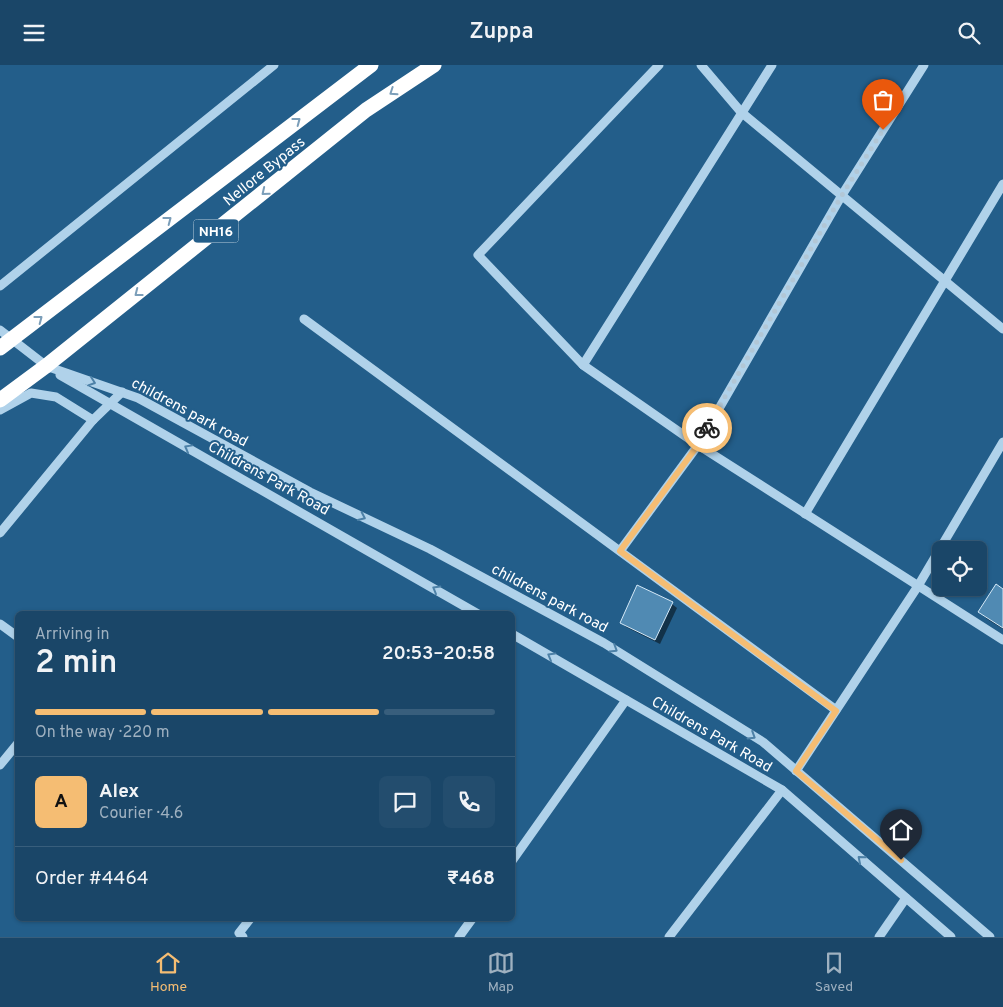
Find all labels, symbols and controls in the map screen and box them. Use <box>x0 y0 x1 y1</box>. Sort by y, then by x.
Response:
icon: menu <box>20 19 48 47</box>
text: Zuppa <box>469 19 534 46</box>
icon: search <box>955 19 983 47</box>
pin <box>862 79 904 130</box>
one-way arrow <box>389 86 399 95</box>
icon: bag <box>869 86 897 114</box>
one-way arrow <box>291 118 301 127</box>
street label: Nellore Bypass <box>220 133 310 211</box>
one-way arrow <box>262 186 271 194</box>
one-way arrow <box>162 217 172 226</box>
road number: NH16 <box>194 219 238 243</box>
one-way arrow <box>135 288 144 296</box>
one-way arrow <box>33 316 42 324</box>
street label: childrens park road <box>128 375 251 452</box>
one-way arrow <box>88 376 96 386</box>
courier <box>682 403 732 453</box>
icon: bike <box>693 414 721 442</box>
street label: Childrens Park Road <box>204 438 332 521</box>
one-way arrow <box>185 445 194 455</box>
one-way arrow <box>357 511 366 521</box>
map controls <box>932 541 987 596</box>
button: locate <box>932 541 987 596</box>
street label: childrens park road <box>488 561 611 638</box>
one-way arrow <box>432 586 441 596</box>
text: Arriving in <box>35 625 110 645</box>
text: 20:53–20:58 <box>382 642 495 666</box>
one-way arrow <box>609 643 618 653</box>
text: 2 min <box>35 644 117 684</box>
one-way arrow <box>547 652 556 662</box>
street label: Childrens Park Road <box>648 693 775 778</box>
text: On the way · 220 m <box>35 723 170 743</box>
one-way arrow <box>747 729 756 739</box>
button: chat <box>379 776 431 828</box>
button: phone <box>443 776 495 828</box>
text: Alex <box>99 780 139 804</box>
text: A <box>54 790 68 814</box>
text: Courier · 4.6 <box>99 804 183 824</box>
pin <box>880 809 922 860</box>
icon: home <box>887 816 915 844</box>
one-way arrow <box>858 856 867 865</box>
text: Order #4464 <box>35 867 149 891</box>
text: ₹468 <box>447 867 495 891</box>
tab: Home <box>150 949 187 996</box>
tab: Map <box>487 949 515 996</box>
tab: Saved <box>815 949 853 996</box>

